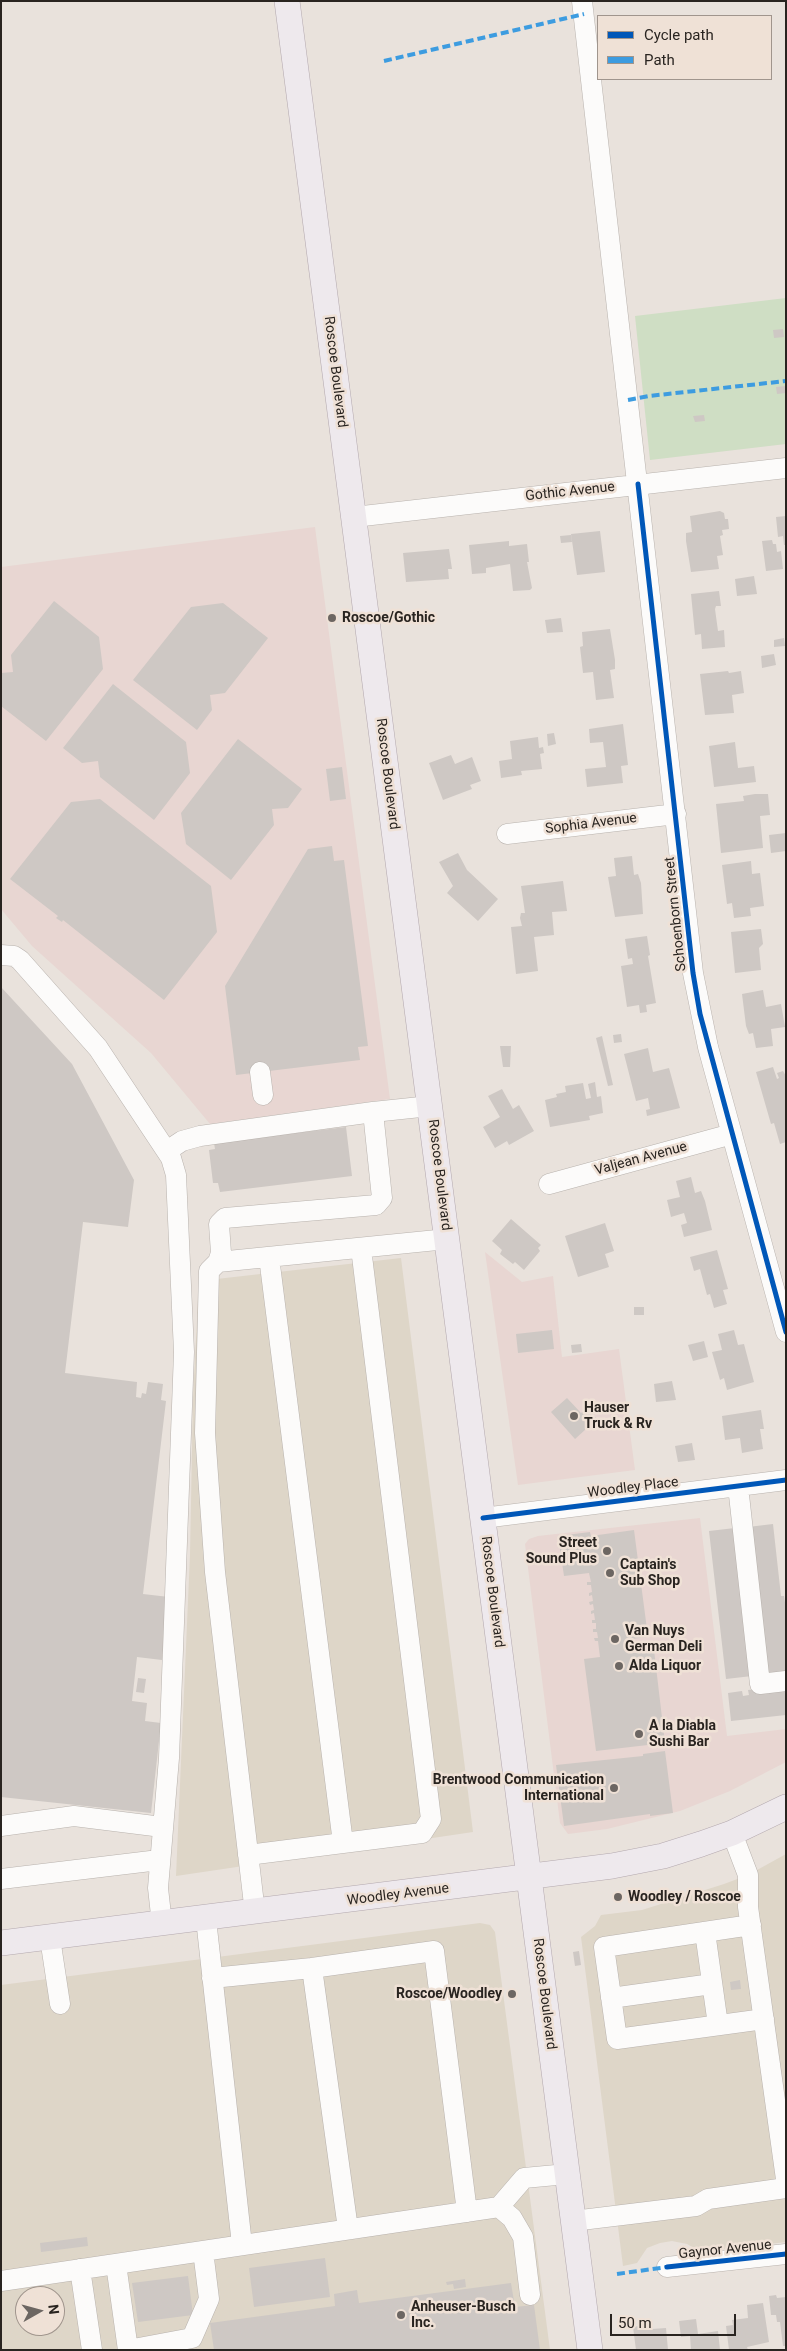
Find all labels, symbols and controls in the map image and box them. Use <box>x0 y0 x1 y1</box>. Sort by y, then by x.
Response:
legend <box>597 15 772 80</box>
text: Cycle path <box>644 26 714 44</box>
text: Path <box>644 51 675 69</box>
street label: Roscoe Boulevard <box>320 315 350 429</box>
street label: Gothic Avenue <box>524 479 616 505</box>
place label: Roscoe/Gothic <box>342 610 435 626</box>
marker: Roscoe/Gothic <box>326 612 338 624</box>
street label: Roscoe Boulevard <box>372 717 402 831</box>
street label: Sophia Avenue <box>544 810 638 838</box>
street label: Schoenborn Street <box>662 856 690 972</box>
street label: Roscoe Boulevard <box>424 1118 454 1232</box>
street label: Valjean Avenue <box>593 1139 689 1179</box>
place label: Hauser Truck & Rv <box>584 1400 652 1432</box>
marker: Hauser Truck & Rv <box>568 1410 580 1422</box>
street label: Woodley Place <box>587 1474 679 1502</box>
street label: Roscoe Boulevard <box>477 1535 507 1649</box>
place label: Street Sound Plus <box>526 1535 597 1568</box>
marker: Street Sound Plus <box>601 1545 613 1557</box>
place label: Captain's Sub Shop <box>620 1557 680 1590</box>
marker: Captain's Sub Shop <box>604 1567 616 1579</box>
place label: Van Nuys German Deli <box>625 1623 702 1655</box>
marker: Van Nuys German Deli <box>609 1633 621 1645</box>
place label: Alda Liquor <box>629 1658 701 1674</box>
marker: Alda Liquor <box>613 1660 625 1672</box>
place label: A la Diabla Sushi Bar <box>649 1718 716 1750</box>
marker: A la Diabla Sushi Bar <box>633 1728 645 1740</box>
place label: Brentwood Communication International <box>433 1772 604 1804</box>
marker: Brentwood Communication International <box>608 1782 620 1794</box>
street label: Woodley Avenue <box>346 1880 450 1910</box>
place label: Woodley / Roscoe <box>628 1889 741 1905</box>
marker: Woodley / Roscoe <box>612 1891 624 1903</box>
street label: Roscoe Boulevard <box>529 1937 559 2051</box>
place label: Roscoe/Woodley <box>396 1986 502 2002</box>
marker: Roscoe/Woodley <box>506 1988 518 2000</box>
street label: Gaynor Avenue <box>678 2237 772 2263</box>
north arrow <box>15 2286 65 2336</box>
place label: Anheuser-Busch Inc. <box>411 2299 516 2332</box>
text: N <box>45 2303 62 2315</box>
scale bar <box>612 2304 738 2336</box>
marker: Anheuser-Busch Inc. <box>395 2309 407 2321</box>
text: 50 m <box>618 2314 652 2332</box>

